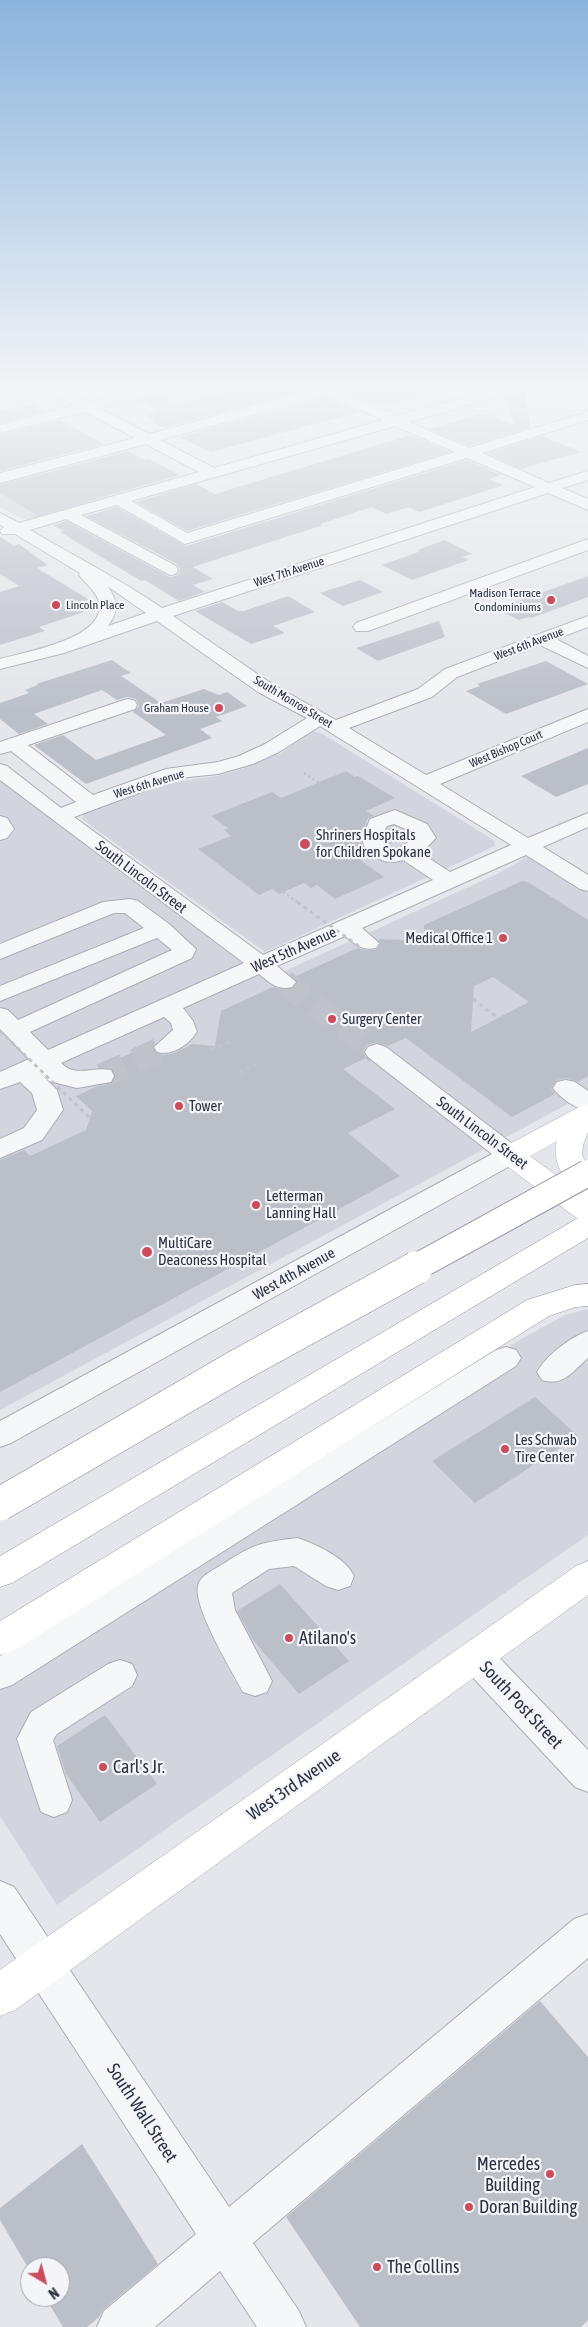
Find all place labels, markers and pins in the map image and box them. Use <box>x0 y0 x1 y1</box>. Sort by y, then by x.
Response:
place label: Madison Terrace Condominiums <box>469 586 541 614</box>
marker: Madison Terrace Condominiums <box>545 594 557 606</box>
place label: Lincoln Place <box>66 598 124 612</box>
marker: Lincoln Place <box>50 599 62 611</box>
place label: Graham House <box>144 701 209 715</box>
marker: Graham House <box>213 702 225 714</box>
place label: Shriners Hospitals for Children Spokane <box>316 826 431 861</box>
marker: Shriners Hospitals for Children Spokane <box>298 837 312 851</box>
place label: Medical Office 1 <box>405 929 493 947</box>
marker: Medical Office 1 <box>497 932 509 944</box>
place label: Surgery Center <box>342 1010 421 1028</box>
marker: Surgery Center <box>326 1013 338 1025</box>
place label: Tower <box>189 1097 222 1115</box>
marker: Tower <box>173 1100 185 1112</box>
place label: Letterman Lanning Hall <box>266 1187 336 1222</box>
marker: Letterman Lanning Hall <box>250 1199 262 1211</box>
place label: MultiCare Deaconess Hospital <box>158 1234 266 1269</box>
marker: MultiCare Deaconess Hospital <box>140 1245 154 1259</box>
place label: Les Schwab Tire Center <box>515 1431 577 1466</box>
marker: Les Schwab Tire Center <box>499 1443 511 1455</box>
place label: Atilano's <box>299 1627 356 1649</box>
marker: Atilano's <box>283 1632 295 1644</box>
place label: Carl's Jr. <box>113 1756 165 1778</box>
marker: Carl's Jr. <box>97 1761 109 1773</box>
place label: Mercedes Building <box>477 2153 540 2196</box>
marker: Mercedes Building <box>544 2168 556 2180</box>
place label: Doran Building <box>479 2196 577 2218</box>
marker: Doran Building <box>463 2201 475 2213</box>
place label: The Collins <box>387 2256 459 2278</box>
marker: The Collins <box>371 2261 383 2273</box>

